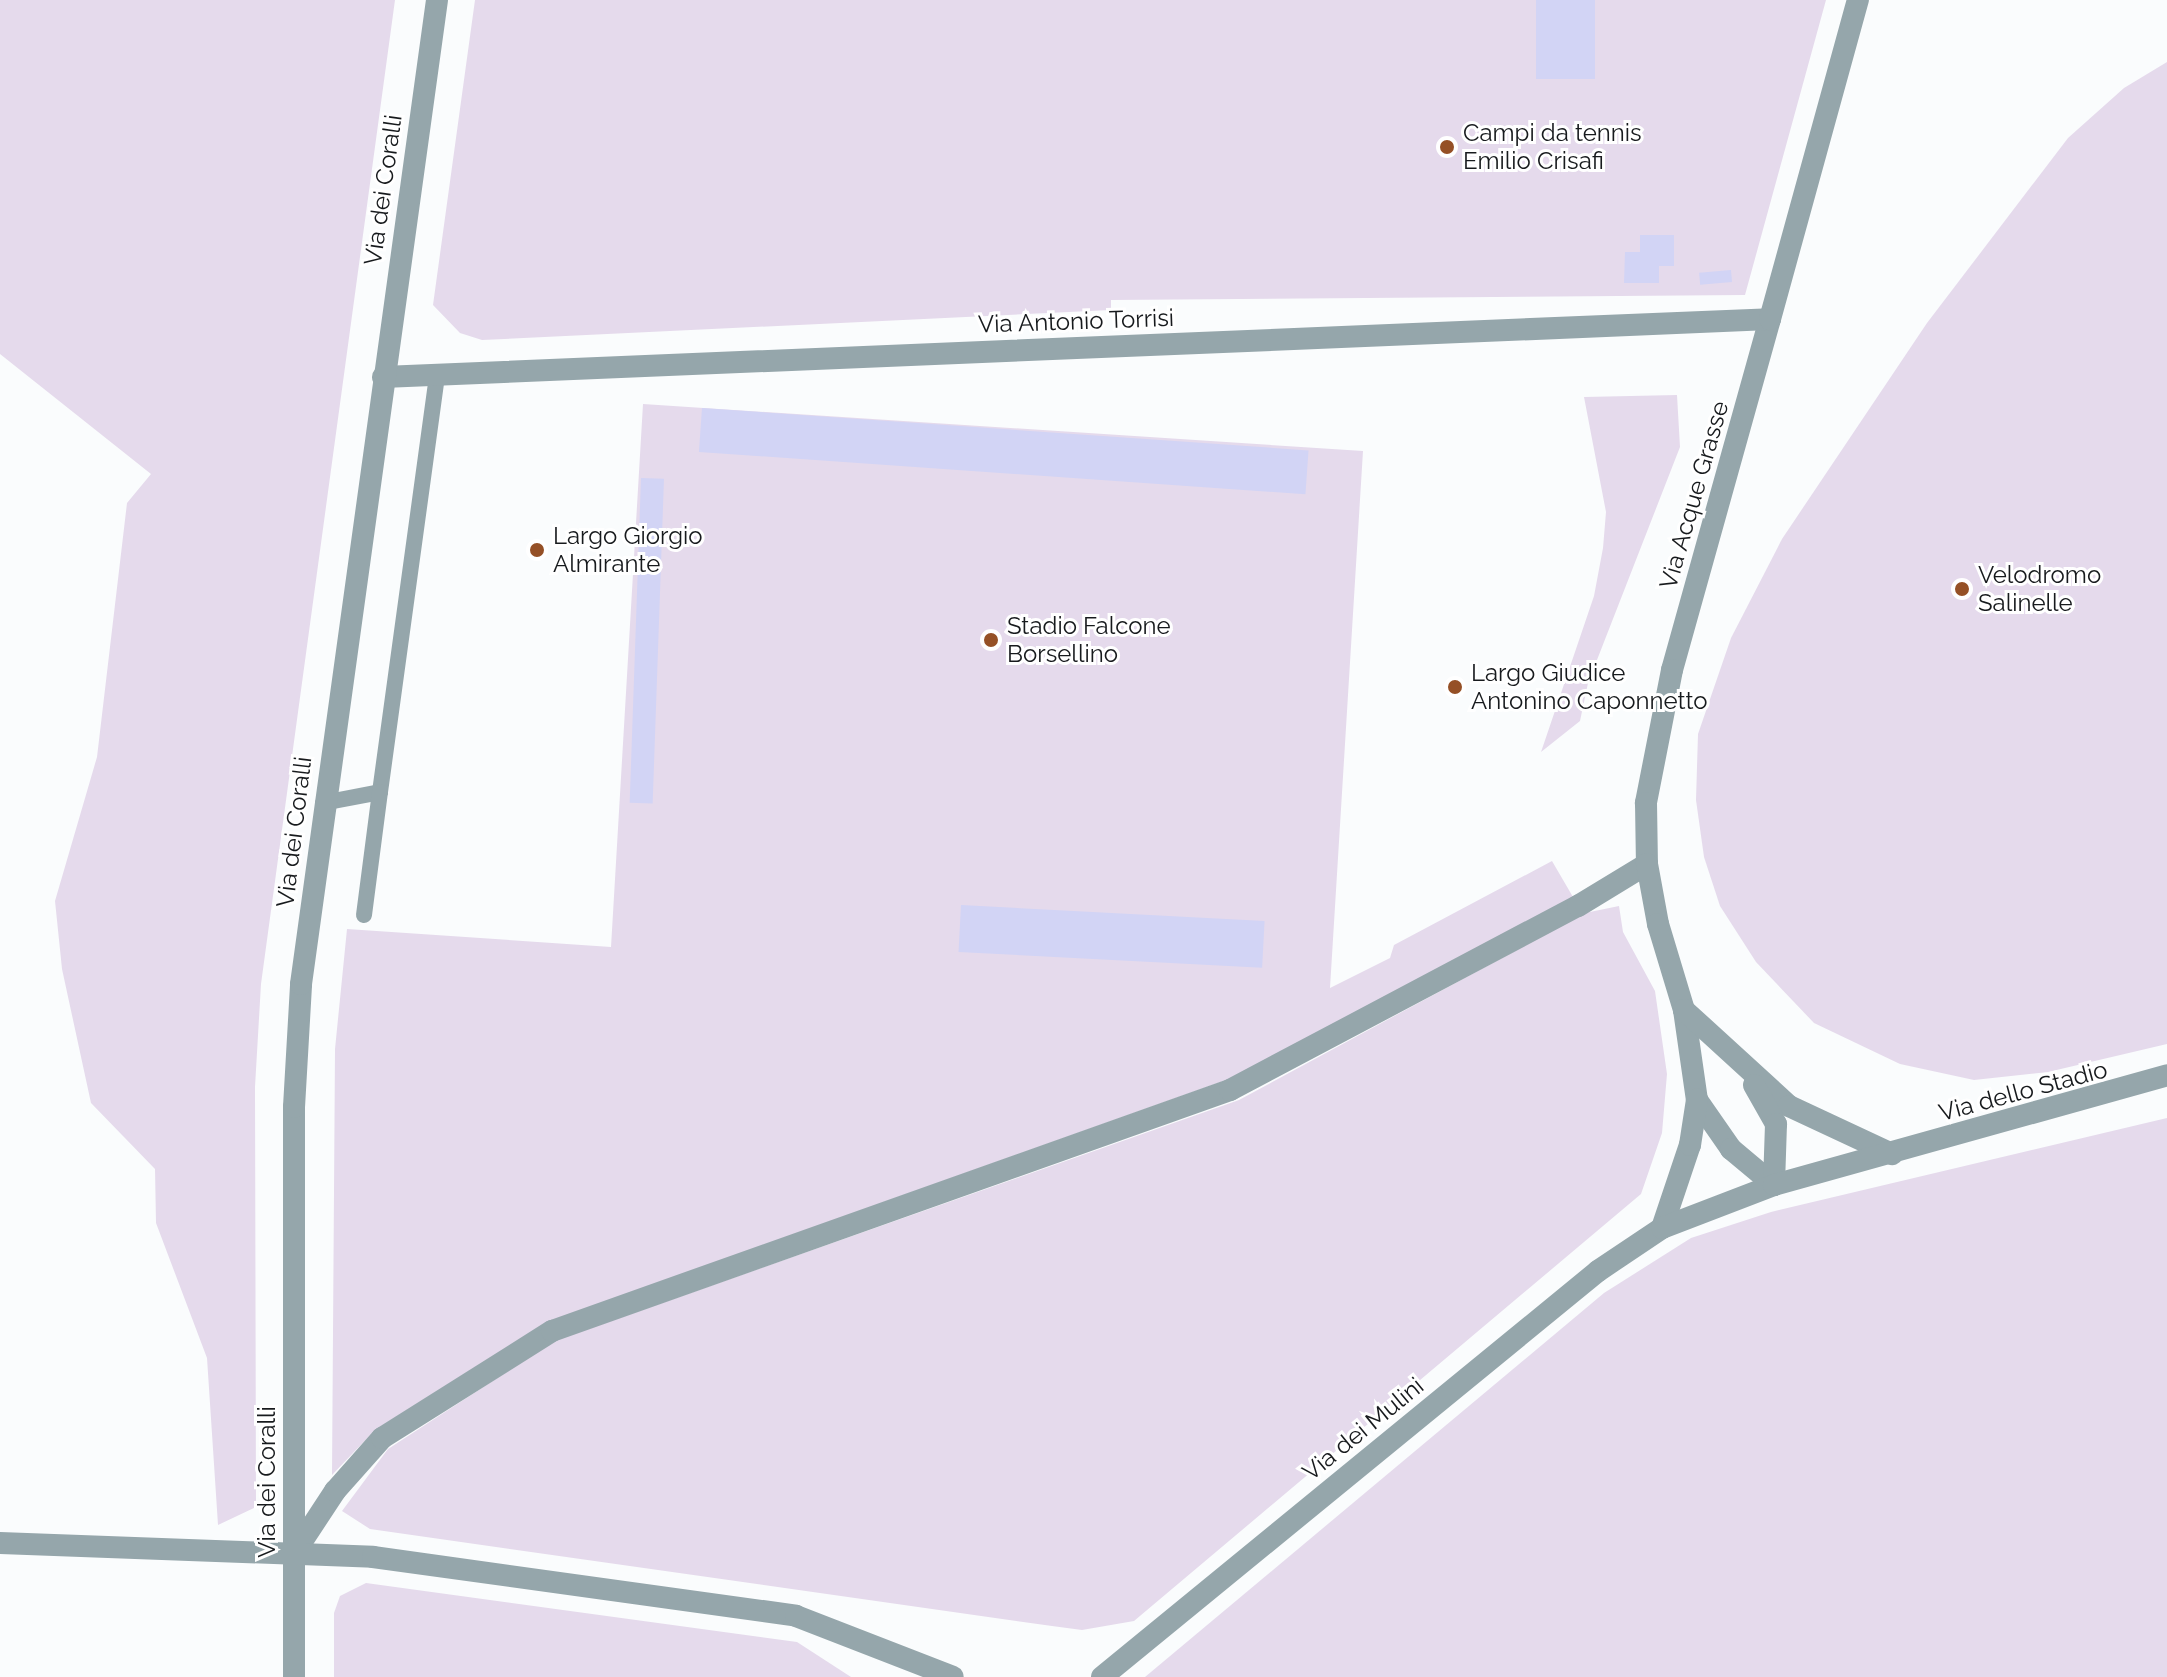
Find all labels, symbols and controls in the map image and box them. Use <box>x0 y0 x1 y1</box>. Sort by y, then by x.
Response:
street label: Via dei Coralli <box>358 113 408 267</box>
place label: Campi da tennis Emilio Crisafi <box>1463 119 1642 175</box>
marker: Campi da tennis Emilio Crisafi <box>1438 138 1456 156</box>
street label: Via Antonio Torrisi <box>977 303 1175 339</box>
street label: Via Acque Grasse <box>1653 397 1735 593</box>
place label: Largo Giorgio Almirante <box>553 522 703 578</box>
marker: Largo Giorgio Almirante <box>528 541 546 559</box>
place label: Velodromo Salinelle <box>1978 561 2101 617</box>
marker: Velodromo Salinelle <box>1953 580 1971 598</box>
place label: Stadio Falcone Borsellino <box>1007 612 1171 668</box>
marker: Stadio Falcone Borsellino <box>982 631 1000 649</box>
place label: Largo Giudice Antonino Caponnetto <box>1471 659 1708 715</box>
marker: Largo Giudice Antonino Caponnetto <box>1446 678 1464 696</box>
street label: Via dei Coralli <box>270 755 318 909</box>
street label: Via dello Stadio <box>1936 1055 2110 1127</box>
street label: Via dei Mulini <box>1297 1371 1429 1487</box>
street label: Via dei Coralli <box>253 1406 281 1558</box>

